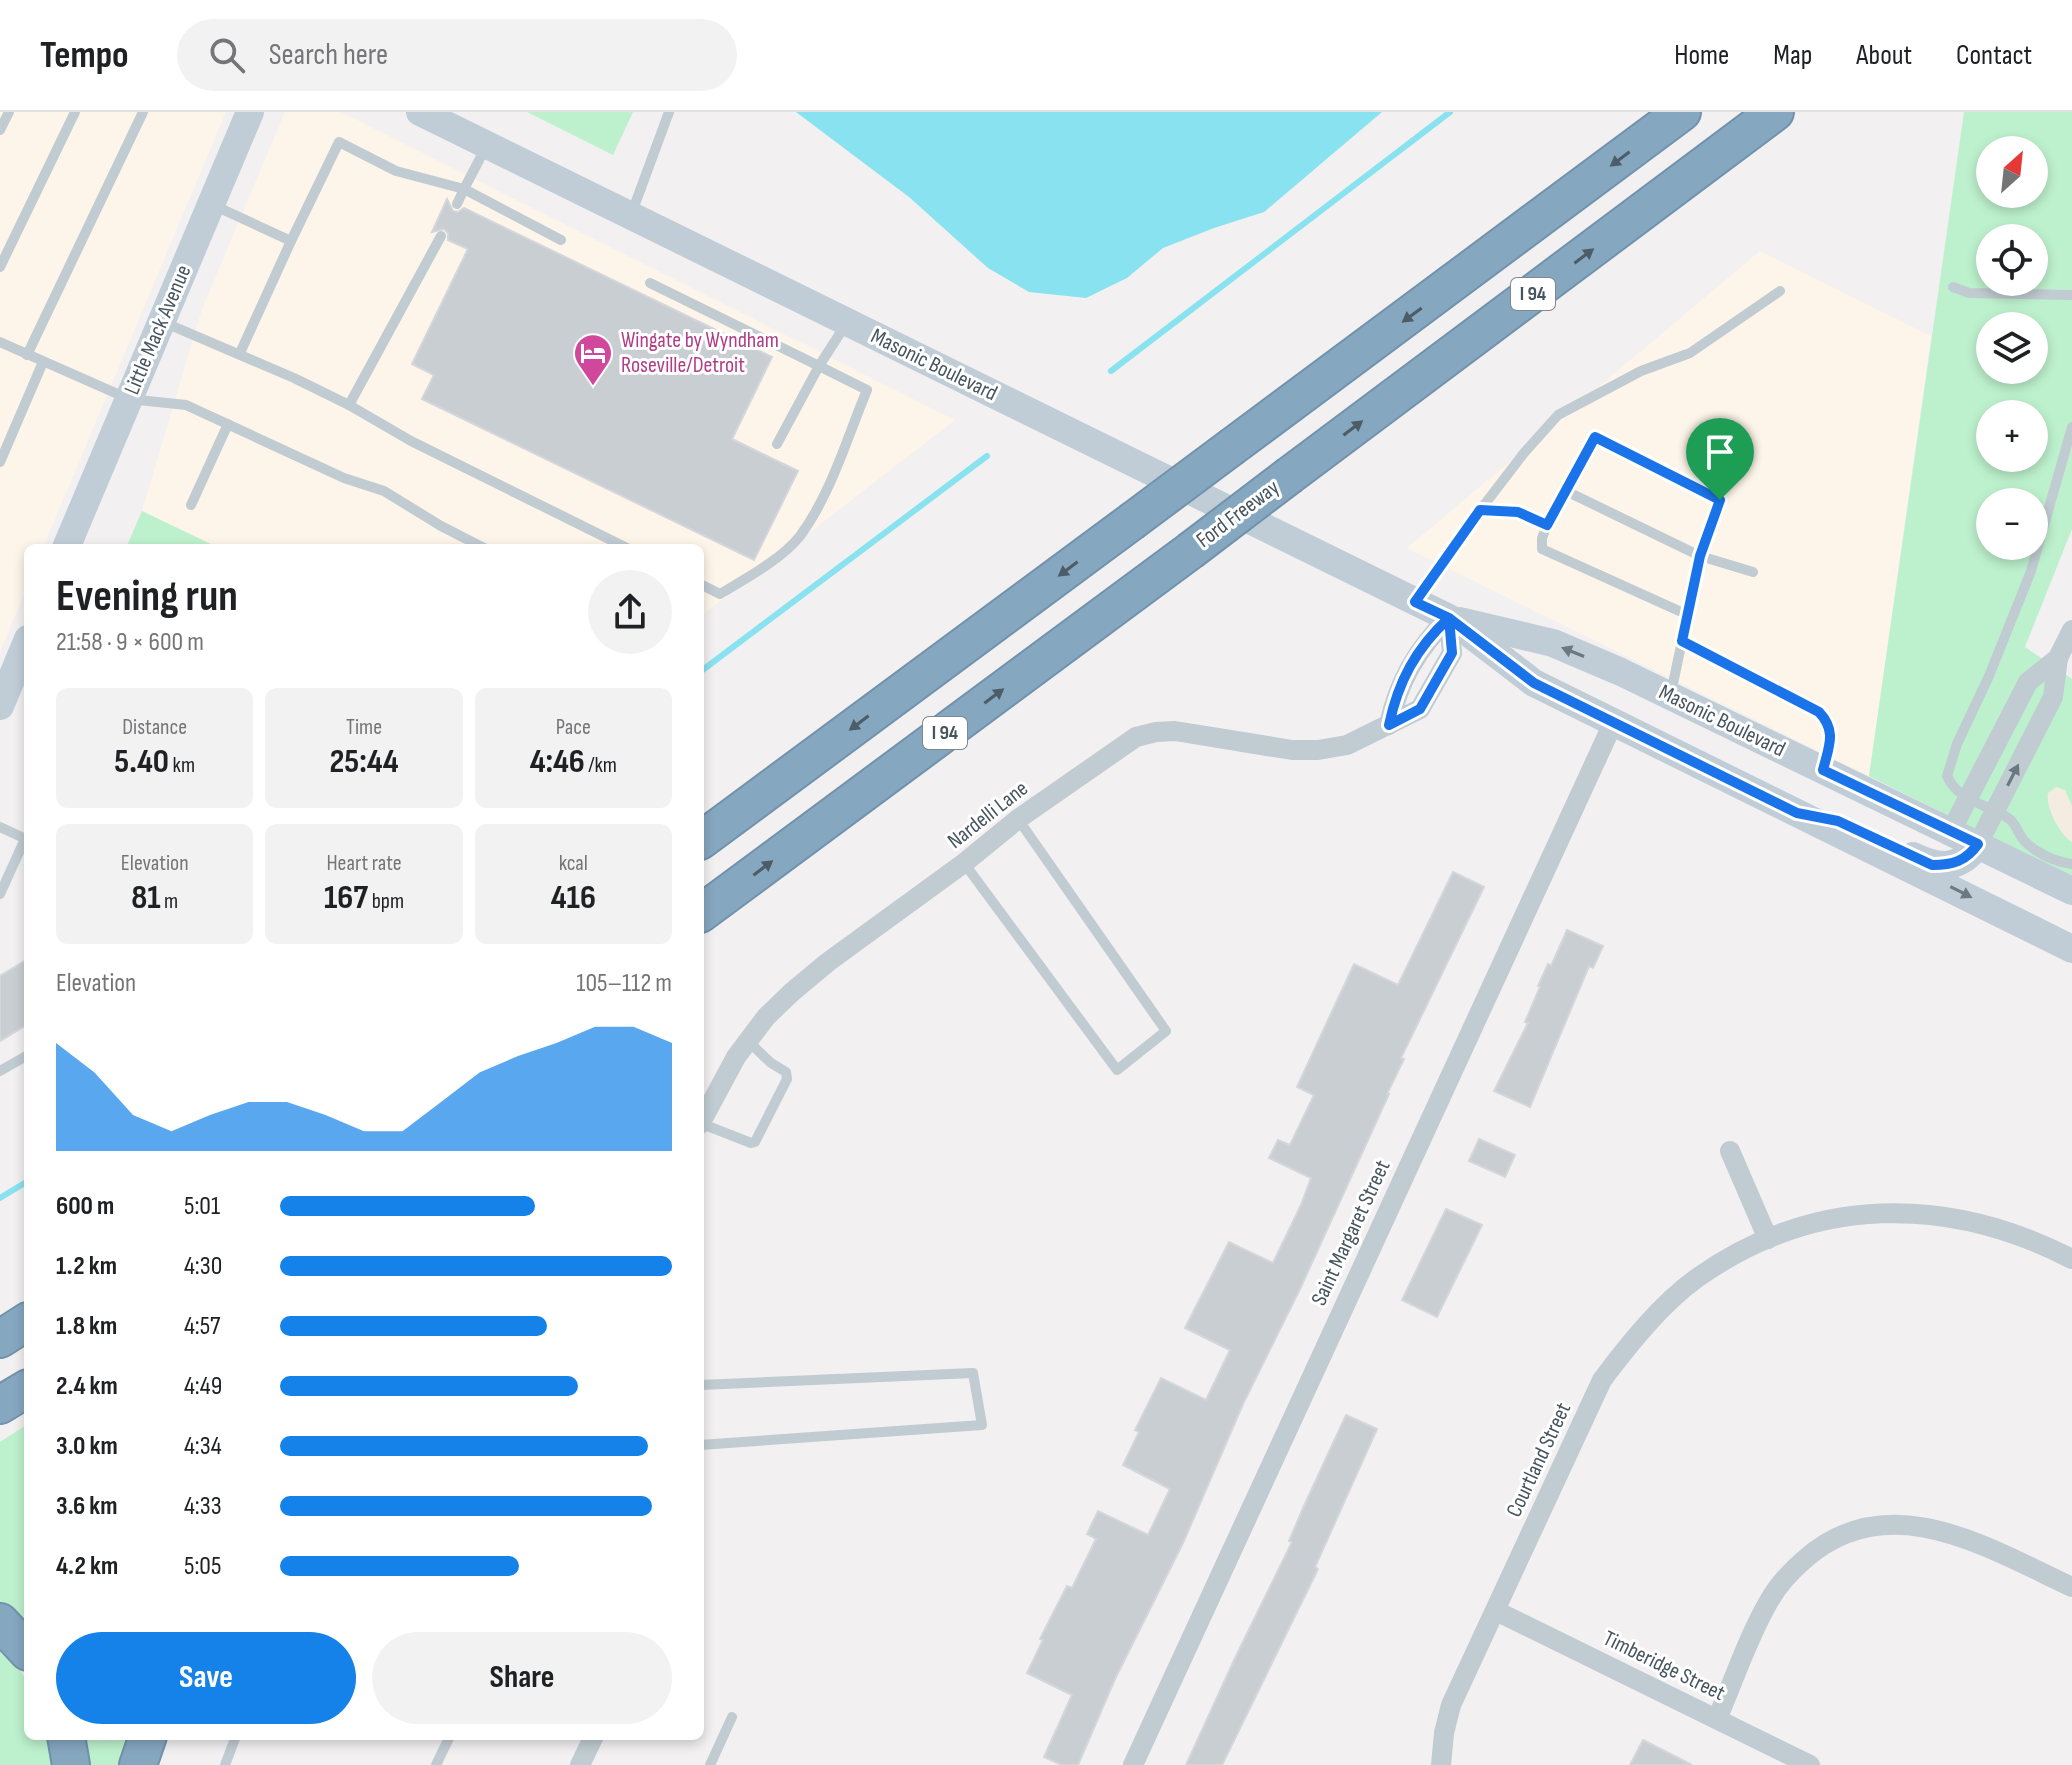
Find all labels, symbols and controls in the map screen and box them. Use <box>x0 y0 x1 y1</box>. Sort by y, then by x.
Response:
search box <box>177 19 737 91</box>
text: Tempo <box>40 33 129 78</box>
icon: search <box>205 33 249 77</box>
text: Search here <box>269 37 388 73</box>
text: Home <box>1674 39 1729 72</box>
text: Map <box>1773 39 1812 72</box>
text: About <box>1856 39 1912 72</box>
text: Contact <box>1956 39 2032 72</box>
north arrow <box>1976 136 2048 208</box>
map controls <box>1976 136 2048 560</box>
one-way arrow <box>1609 151 1631 167</box>
button: locate <box>1976 224 2048 296</box>
one-way arrow <box>1573 248 1594 264</box>
street label: Little Mack Avenue <box>119 261 197 399</box>
road number: I 94 <box>1511 278 1555 310</box>
one-way arrow <box>1401 307 1422 322</box>
button: layers <box>1976 312 2048 384</box>
street label: Masonic Boulevard <box>866 323 1002 407</box>
place label: Wingate by Wyndham Roseville/Detroit <box>621 327 779 379</box>
hotel icon: Wingate by Wyndham Roseville/Detroit <box>572 332 614 387</box>
button: + <box>1976 400 2048 472</box>
pin <box>1686 418 1754 500</box>
one-way arrow <box>1342 420 1364 436</box>
icon: arrive <box>1698 430 1742 474</box>
street label: Ford Freeway <box>1191 474 1285 554</box>
button: − <box>1976 488 2048 560</box>
one-way arrow <box>1058 560 1078 576</box>
text: Evening run <box>56 570 238 623</box>
button: share <box>588 570 672 654</box>
text: 21:58 · 9 × 600 m <box>56 627 204 658</box>
one-way arrow <box>1561 645 1585 658</box>
street label: Masonic Boulevard <box>1654 679 1790 763</box>
one-way arrow <box>984 689 1004 705</box>
text: Distance <box>122 714 187 741</box>
text: Time <box>346 714 382 741</box>
text: Pace <box>556 714 591 741</box>
one-way arrow <box>849 715 869 731</box>
road number: I 94 <box>923 717 967 749</box>
text: 5.40 <box>114 741 169 782</box>
text: 25:44 <box>329 741 399 782</box>
text: 4:46 <box>530 741 585 782</box>
text: km <box>169 752 195 779</box>
text: /km <box>585 752 617 779</box>
one-way arrow <box>2007 763 2020 786</box>
street label: Nardelli Lane <box>942 775 1034 855</box>
text: Elevation <box>121 850 189 877</box>
text: Heart rate <box>326 850 402 877</box>
text: kcal <box>559 850 588 877</box>
one-way arrow <box>752 860 773 876</box>
text: 81 <box>131 877 161 918</box>
text: 167 <box>324 877 368 918</box>
text: 416 <box>551 877 596 918</box>
one-way arrow <box>1949 885 1972 899</box>
text: m <box>161 888 178 915</box>
text: bpm <box>368 888 404 915</box>
text: Elevation <box>56 968 136 999</box>
text: 105–112 m <box>576 968 672 999</box>
street label: Saint Margaret Street <box>1306 1156 1397 1310</box>
text: 600 m <box>56 1191 114 1222</box>
text: 5:01 <box>184 1191 220 1222</box>
text: 1.2 km <box>56 1251 117 1282</box>
text: 4:30 <box>184 1251 222 1282</box>
text: 1.8 km <box>56 1311 117 1342</box>
text: 4:57 <box>184 1311 221 1342</box>
text: 2.4 km <box>56 1371 118 1402</box>
text: 4:49 <box>184 1371 222 1402</box>
street label: Courtland Street <box>1501 1398 1577 1522</box>
text: 3.0 km <box>56 1431 118 1462</box>
text: 4:34 <box>184 1431 222 1462</box>
text: 3.6 km <box>56 1491 118 1522</box>
text: 4:33 <box>184 1491 222 1522</box>
text: 4.2 km <box>56 1551 118 1582</box>
text: 5:05 <box>184 1551 221 1582</box>
street label: Timberidge Street <box>1599 1625 1730 1707</box>
button: Save <box>56 1632 356 1724</box>
button: Share <box>372 1632 672 1724</box>

